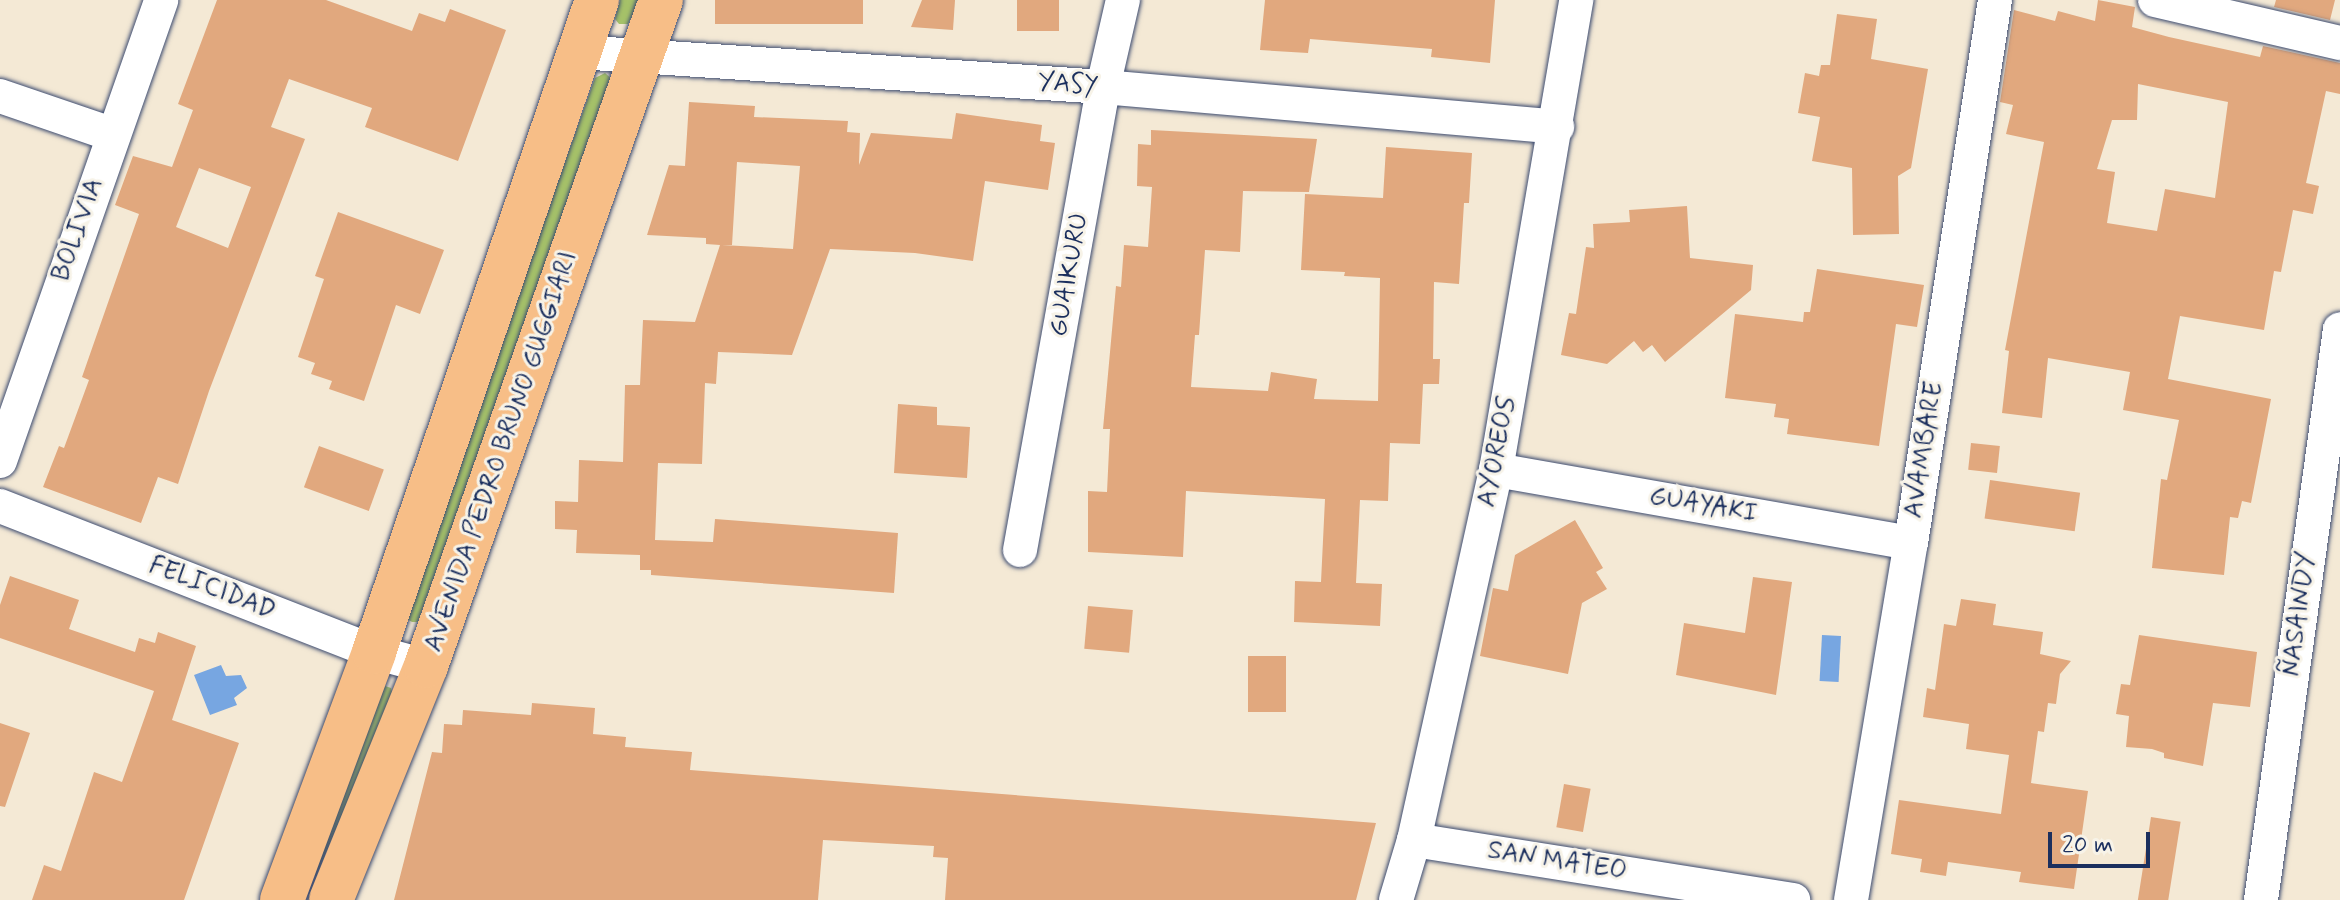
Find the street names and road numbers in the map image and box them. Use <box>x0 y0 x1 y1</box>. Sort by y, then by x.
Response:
street label: YASY <box>1037 67 1099 103</box>
street label: BOLIVIA <box>47 174 111 286</box>
street label: GUAIKURU <box>1044 211 1096 339</box>
street label: AVENIDA PEDRO BRUNO GUGGIARI <box>418 245 586 659</box>
street label: AVAMBARE <box>1899 380 1951 520</box>
street label: AYOREOS <box>1472 394 1524 510</box>
street label: GUAYAKI <box>1647 481 1759 531</box>
street label: ÑASAINDY <box>2276 550 2324 678</box>
street label: FELICIDAD <box>144 551 280 627</box>
street label: SAN MATEO <box>1482 835 1632 889</box>

